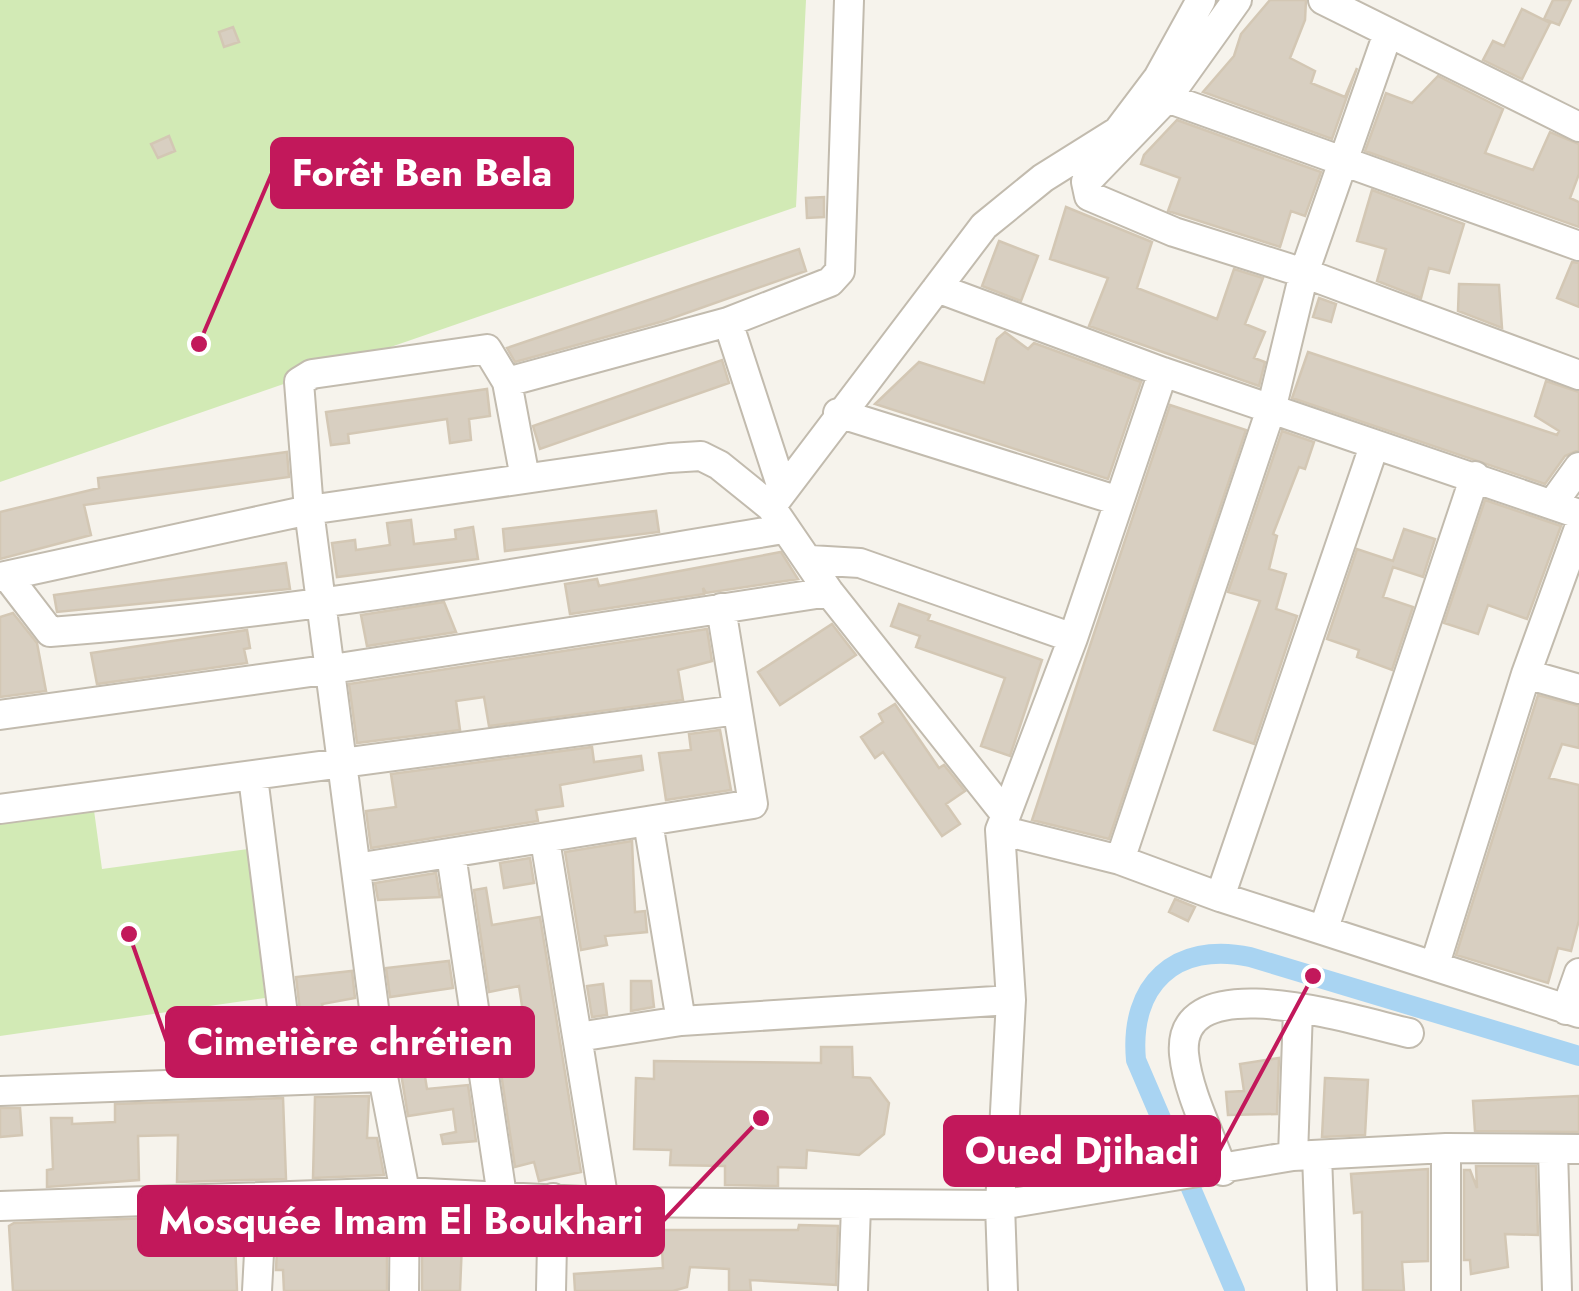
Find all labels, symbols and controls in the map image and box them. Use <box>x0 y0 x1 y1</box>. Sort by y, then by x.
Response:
callout: Forêt Ben Bela <box>272 139 572 207</box>
text: Forêt Ben Bela <box>292 145 552 200</box>
callout: Cimetière chrétien <box>167 1008 533 1076</box>
text: Cimetière chrétien <box>187 1014 513 1069</box>
callout: Oued Djihadi <box>945 1117 1219 1185</box>
text: Oued Djihadi <box>965 1123 1199 1178</box>
callout: Mosquée Imam El Boukhari <box>139 1187 663 1255</box>
text: Mosquée Imam El Boukhari <box>159 1193 643 1248</box>

